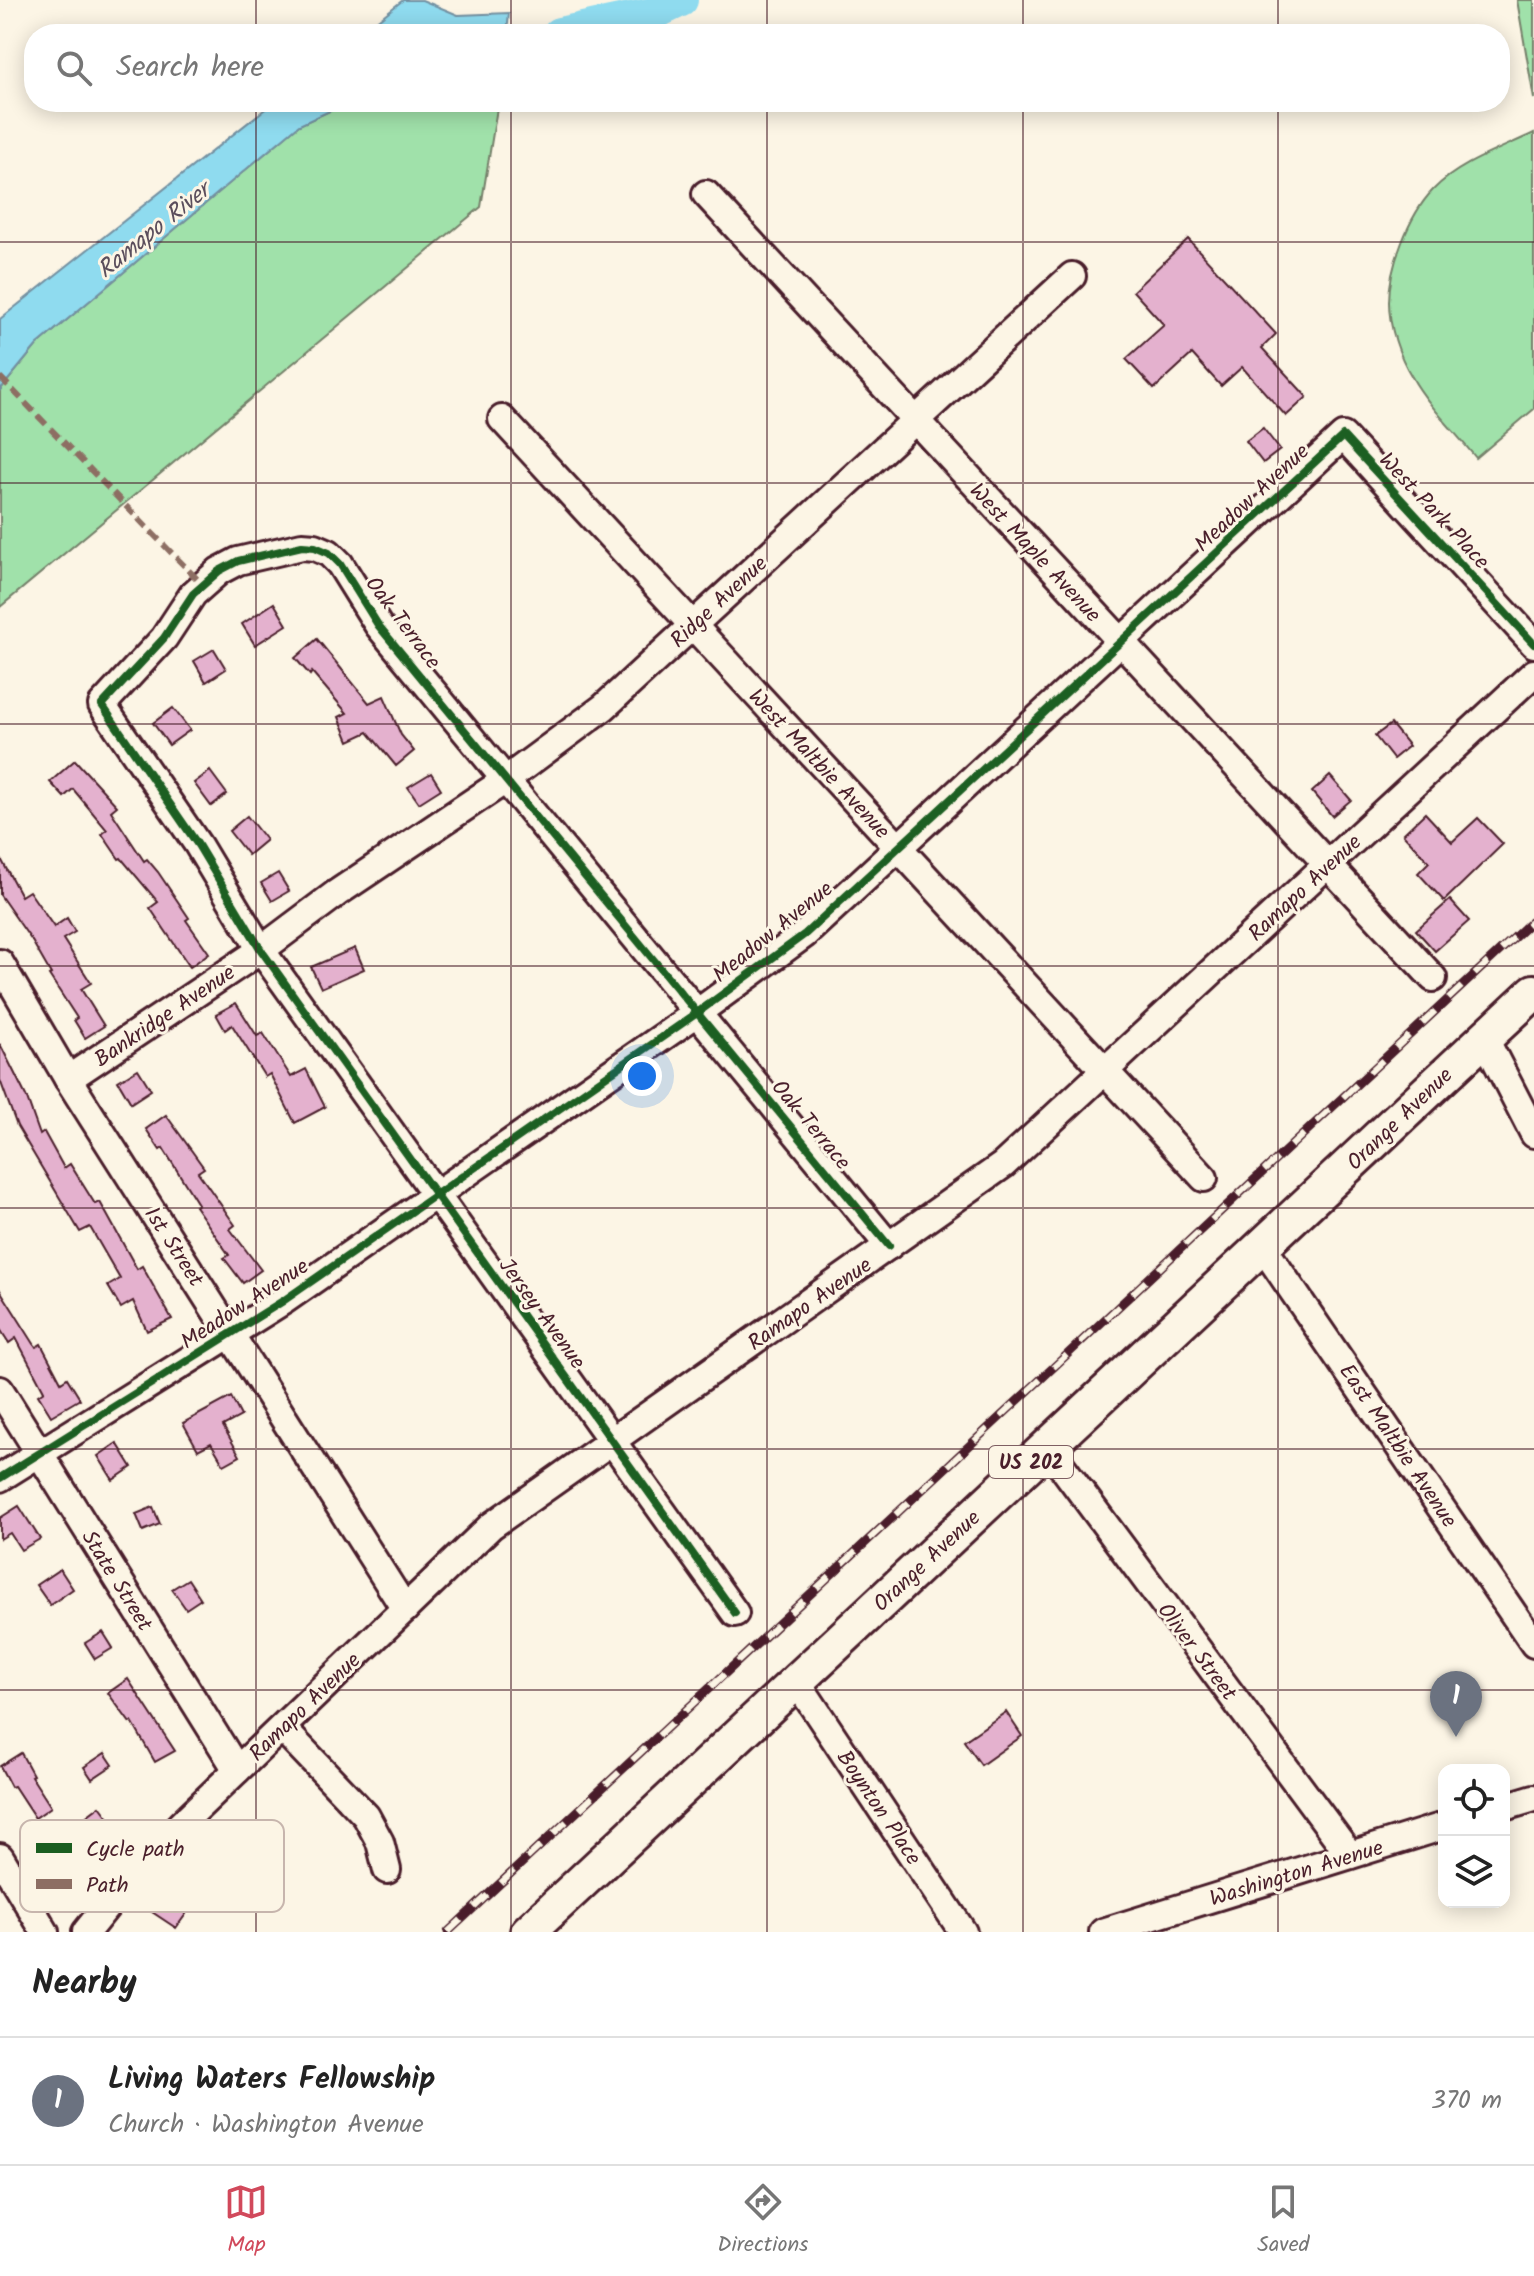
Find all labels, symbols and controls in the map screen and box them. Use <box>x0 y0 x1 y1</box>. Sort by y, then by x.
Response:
search box <box>24 24 1510 112</box>
text: Search here <box>116 44 264 92</box>
icon: search <box>52 46 96 90</box>
water label: Ramapo River <box>89 170 223 289</box>
street label: Meadow Avenue <box>1187 436 1318 562</box>
street label: West Park Place <box>1369 445 1497 579</box>
street label: West Maple Avenue <box>960 476 1109 632</box>
street label: Ridge Avenue <box>663 548 777 658</box>
street label: Oak Terrace <box>355 569 449 678</box>
street label: West Maltbie Avenue <box>739 681 898 848</box>
street label: Ramapo Avenue <box>1241 826 1371 951</box>
street label: Meadow Avenue <box>705 873 842 993</box>
street label: Bankridge Avenue <box>88 957 243 1077</box>
your location <box>622 1056 662 1096</box>
street label: Orange Avenue <box>1339 1060 1462 1180</box>
street label: Oak Terrace <box>762 1073 859 1179</box>
street label: 1st Street <box>134 1200 212 1295</box>
street label: Ramapo Avenue <box>741 1249 880 1361</box>
street label: Meadow Avenue <box>174 1250 317 1360</box>
street label: Jersey Avenue <box>488 1251 594 1378</box>
street label: East Maltbie Avenue <box>1329 1357 1465 1536</box>
road number: US 202 <box>989 1446 1073 1478</box>
street label: Orange Avenue <box>866 1502 990 1621</box>
street label: State Street <box>71 1524 161 1639</box>
street label: Oliver Street <box>1147 1596 1245 1709</box>
street label: Ramapo Avenue <box>241 1645 370 1771</box>
pin: 1 <box>1430 1671 1482 1737</box>
street label: Boynton Place <box>826 1744 930 1873</box>
map controls <box>1438 1764 1510 1908</box>
button: locate <box>1438 1764 1510 1836</box>
legend <box>20 1820 284 1912</box>
street label: Washington Avenue <box>1206 1831 1388 1917</box>
text: Cycle path <box>86 1833 185 1868</box>
button: layers <box>1438 1836 1510 1908</box>
text: Path <box>86 1869 129 1904</box>
text: Nearby <box>32 1957 137 2011</box>
text: Living Waters Fellowship <box>108 2056 435 2104</box>
text: 1 <box>54 2080 62 2122</box>
text: 370 m <box>1431 2080 1502 2122</box>
text: Church · Washington Avenue <box>108 2104 424 2146</box>
tab: Map <box>224 2180 268 2263</box>
tab: Directions <box>717 2180 809 2263</box>
tab: Saved <box>1257 2180 1310 2263</box>

